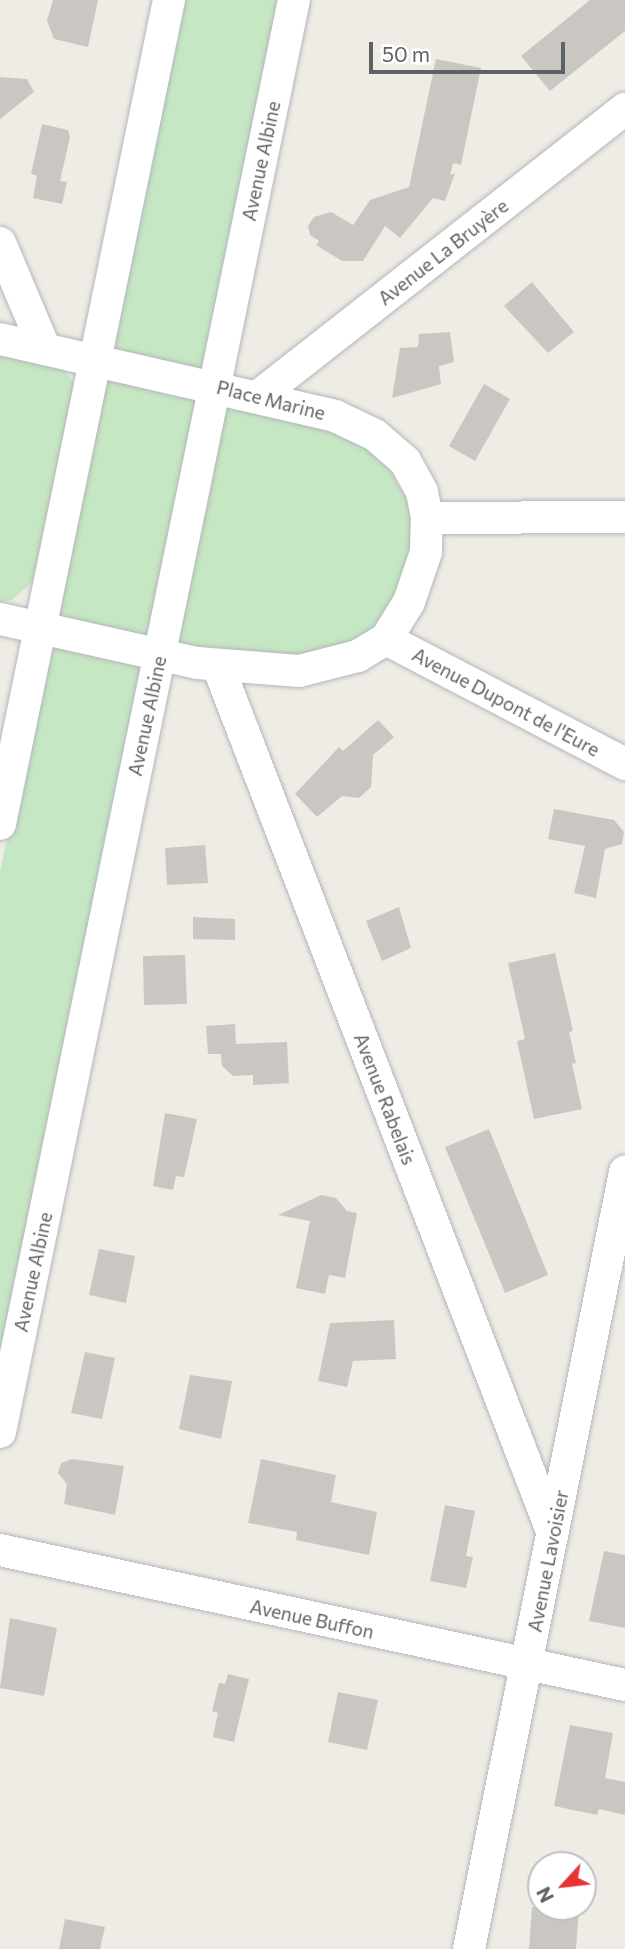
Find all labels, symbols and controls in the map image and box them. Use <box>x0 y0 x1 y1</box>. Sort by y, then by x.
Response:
scale bar <box>373 28 569 72</box>
text: 50 m <box>382 41 430 66</box>
street label: Avenue Albine <box>237 99 285 223</box>
street label: Avenue La Bruyère <box>373 194 513 310</box>
street label: Place Marine <box>214 376 328 424</box>
street label: Avenue Dupont de l'Eure <box>408 643 604 761</box>
street label: Avenue Albine <box>123 654 171 778</box>
street label: Avenue Rabelais <box>349 1030 421 1168</box>
street label: Avenue Albine <box>9 1210 57 1334</box>
street label: Avenue Lavoisier <box>523 1488 573 1634</box>
street label: Avenue Buffon <box>248 1595 376 1643</box>
north arrow <box>527 1851 597 1921</box>
text: N <box>531 1883 558 1906</box>

